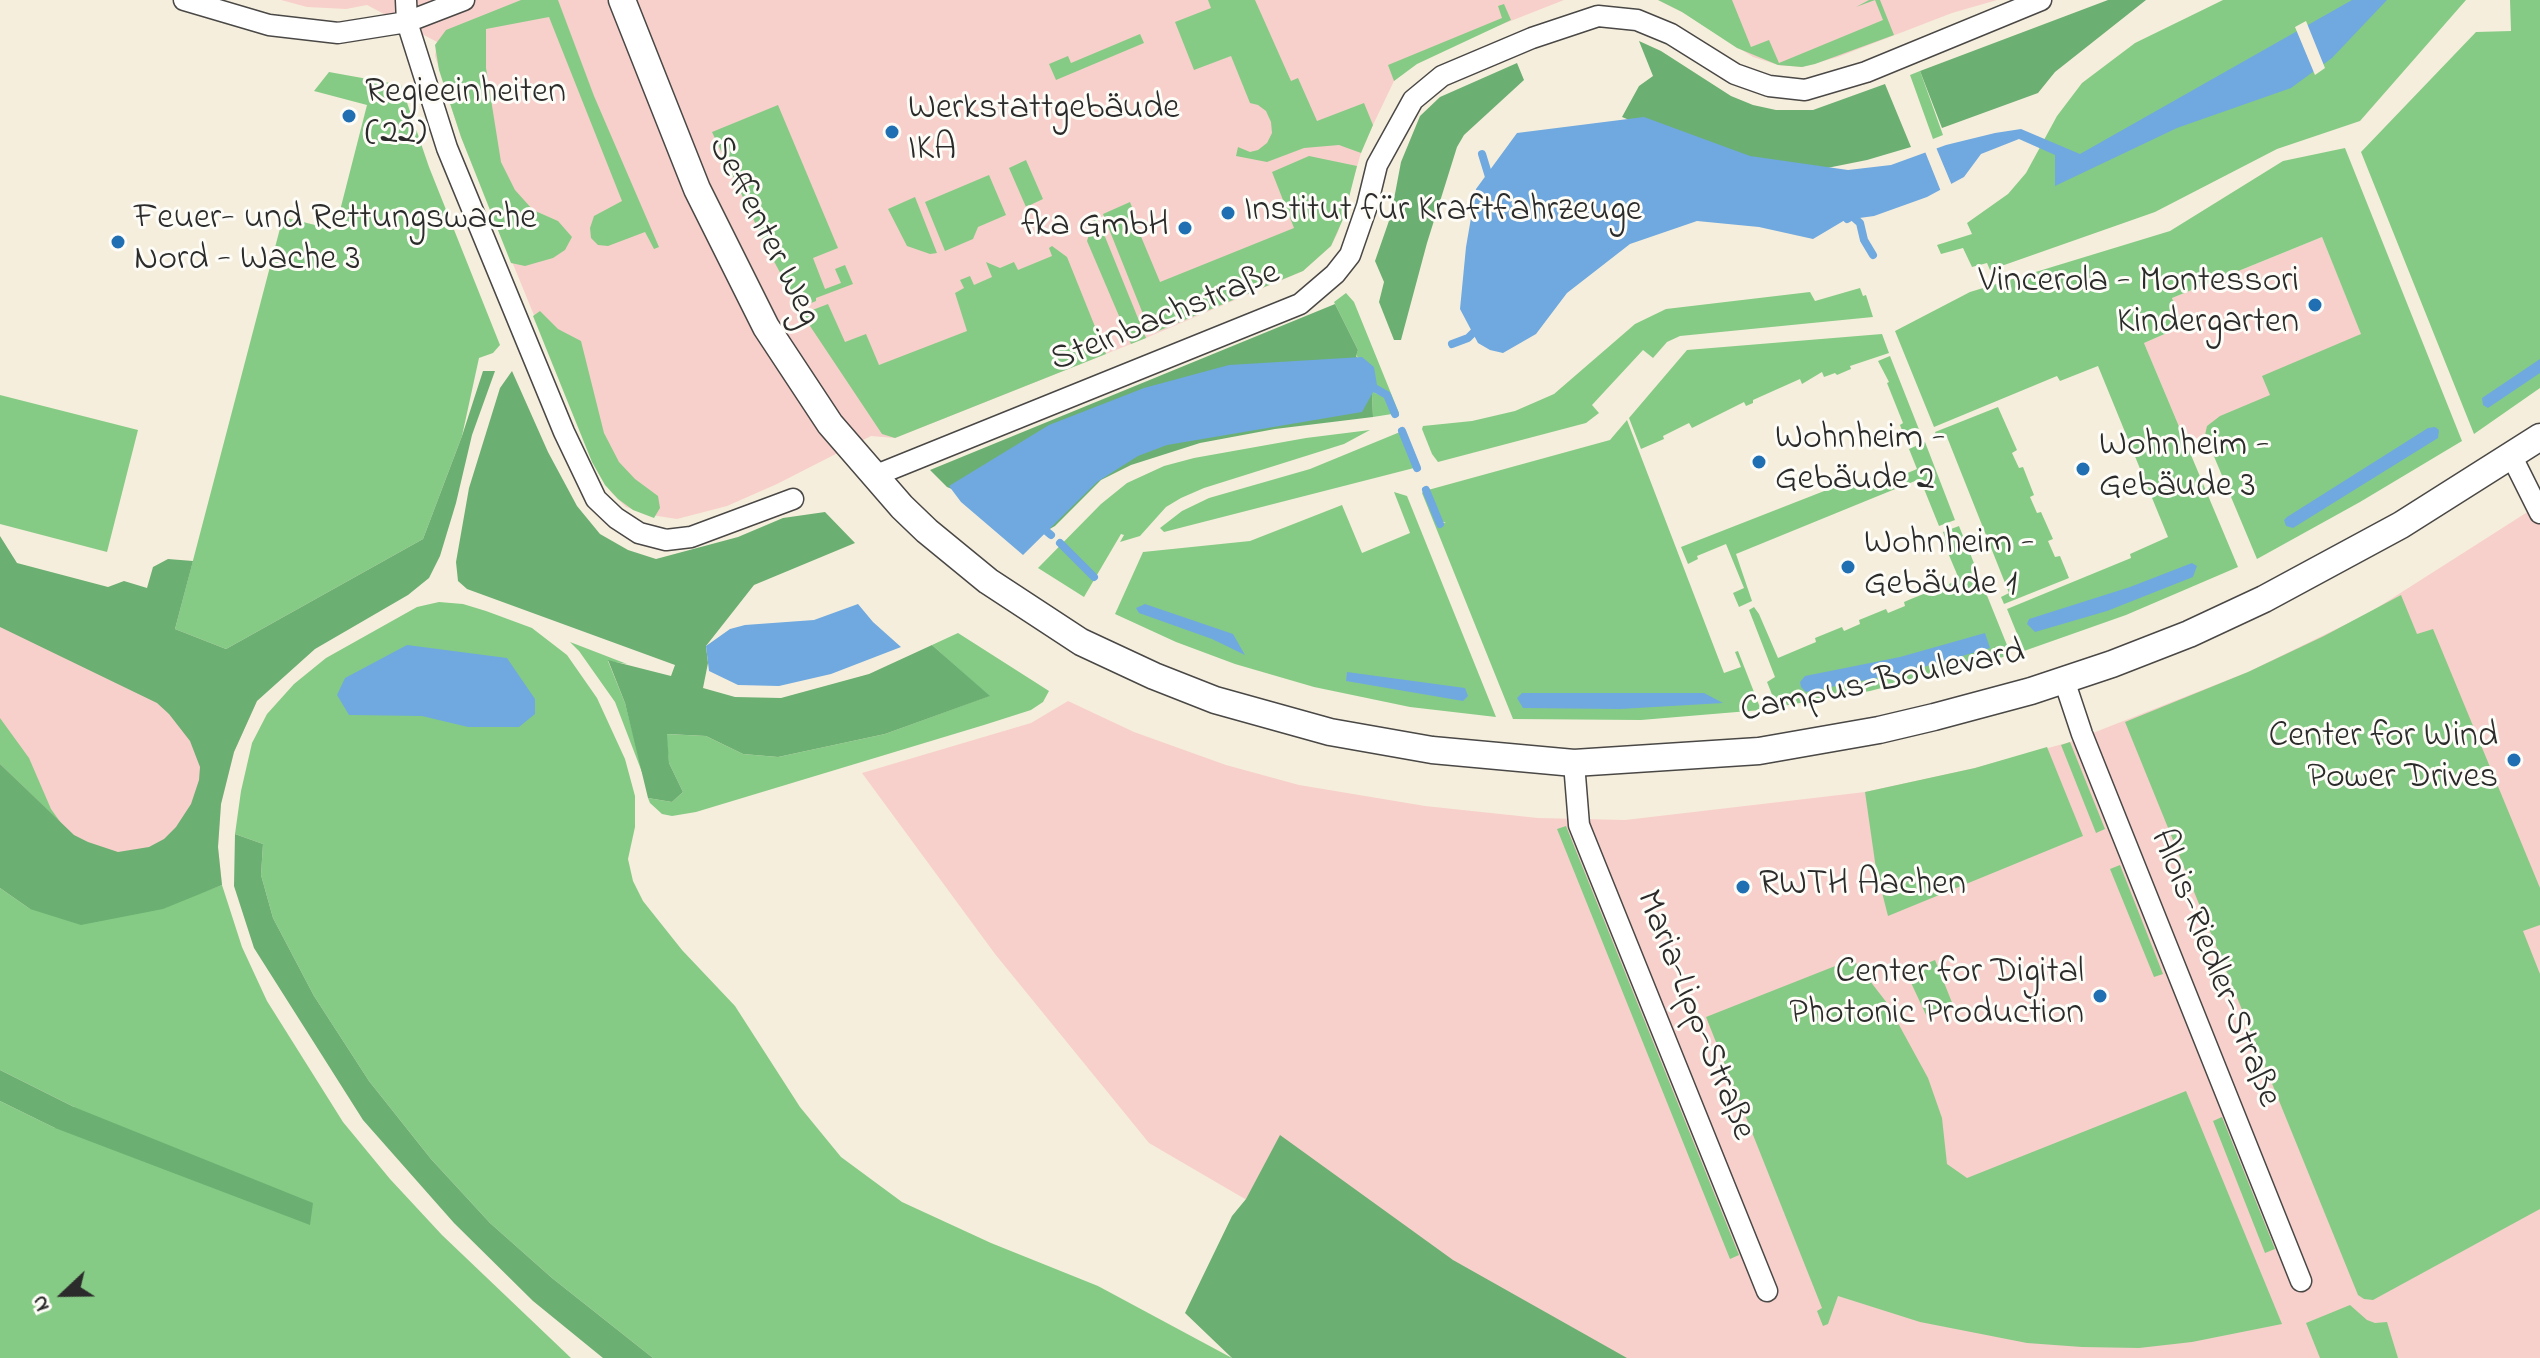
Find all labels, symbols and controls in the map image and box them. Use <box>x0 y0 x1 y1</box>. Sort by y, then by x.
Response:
place label: Regieeinheiten (22) <box>365 73 566 158</box>
place label: Werkstattgebäude IKA <box>908 89 1179 174</box>
marker: Regieeinheiten (22) <box>340 107 358 125</box>
marker: Werkstattgebäude IKA <box>883 123 901 141</box>
street label: Seffenter Weg <box>696 130 828 334</box>
place label: Institut für Kraftfahrzeuge <box>1244 191 1642 235</box>
place label: Feuer- und Rettungswache Nord - Wache 3 <box>134 199 536 284</box>
marker: Institut für Kraftfahrzeuge <box>1219 204 1237 222</box>
place label: fka GmbH <box>1021 206 1169 250</box>
marker: fka GmbH <box>1176 219 1194 237</box>
marker: Feuer- und Rettungswache Nord - Wache 3 <box>109 233 127 251</box>
street label: Steinbachstraße <box>1045 253 1287 385</box>
place label: Vincerola - Montessori Kindergarten <box>1979 262 2299 347</box>
marker: Vincerola - Montessori Kindergarten <box>2306 296 2324 314</box>
place label: Wohnheim - Gebäude 2 <box>1775 419 1946 504</box>
place label: Wohnheim - Gebäude 3 <box>2099 426 2270 511</box>
marker: Wohnheim - Gebäude 2 <box>1750 453 1768 471</box>
marker: Wohnheim - Gebäude 3 <box>2074 460 2092 478</box>
place label: Wohnheim - Gebäude 1 <box>1864 524 2035 609</box>
marker: Wohnheim - Gebäude 1 <box>1839 558 1857 576</box>
street label: Campus-Boulevard <box>1737 633 2029 735</box>
place label: Center for Wind Power Drives <box>2268 717 2498 802</box>
marker: Center for Wind Power Drives <box>2505 751 2523 769</box>
street label: Alois-Riedler-Straße <box>2138 824 2288 1114</box>
place label: RWTH Aachen <box>1759 865 1966 909</box>
marker: RWTH Aachen <box>1734 878 1752 896</box>
street label: Maria-Lipp-Straße <box>1623 885 1763 1147</box>
place label: Center for Digital Photonic Production <box>1789 953 2084 1038</box>
marker: Center for Digital Photonic Production <box>2091 987 2109 1005</box>
north arrow <box>24 1254 104 1334</box>
text: N <box>24 1290 59 1316</box>

